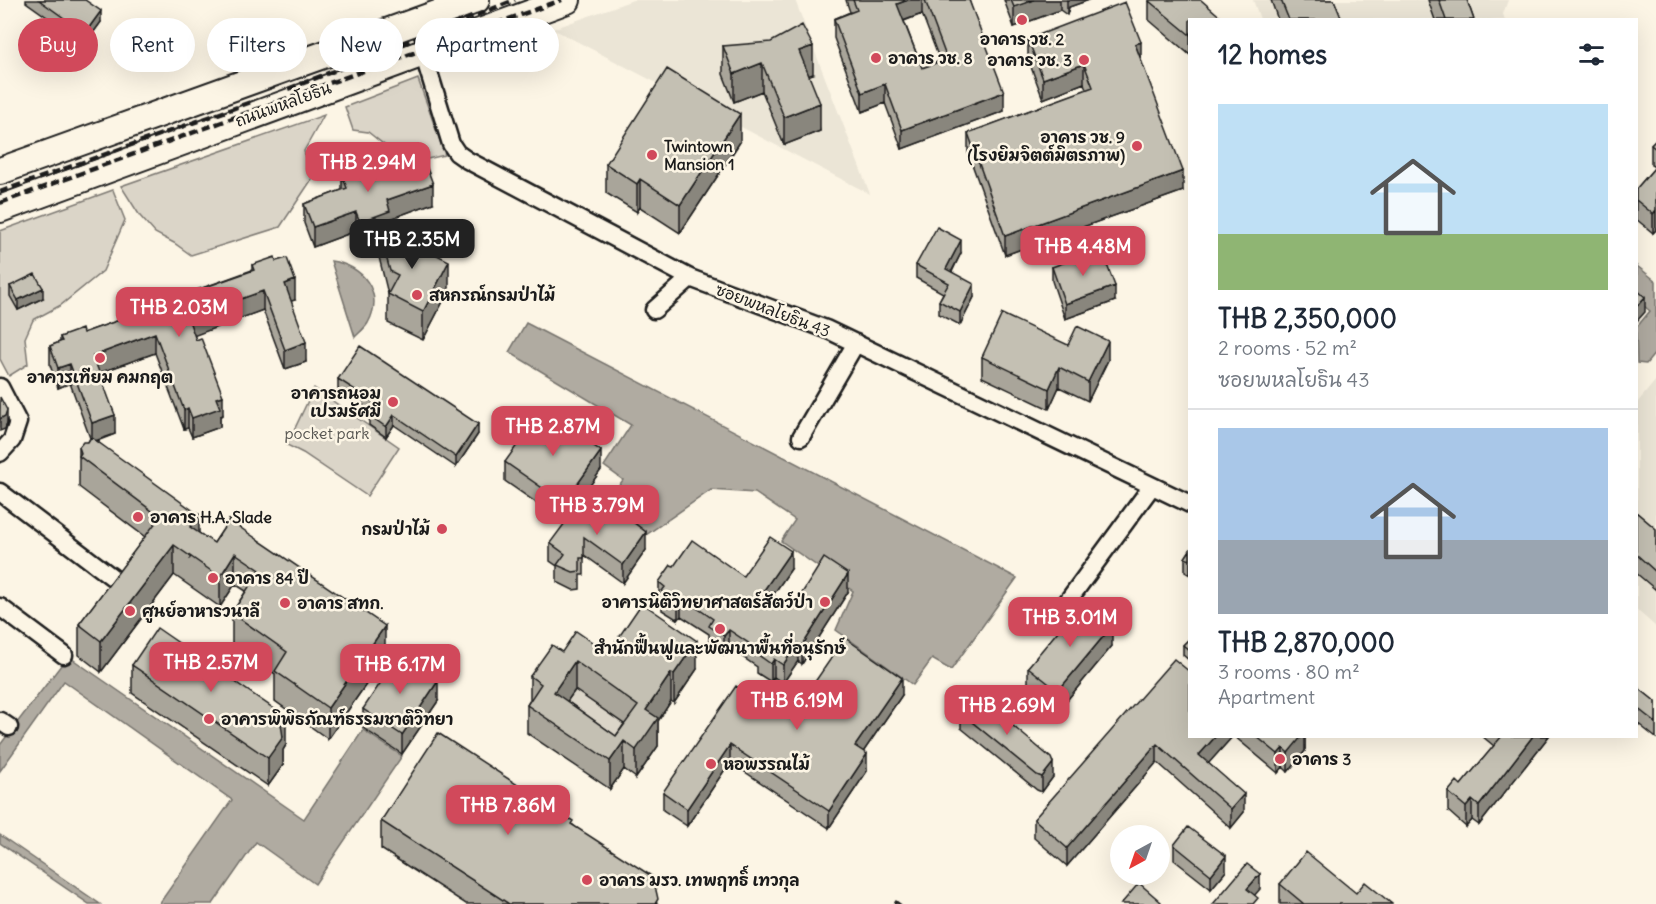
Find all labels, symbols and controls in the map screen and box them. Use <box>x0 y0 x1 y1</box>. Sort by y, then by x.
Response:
marker: อาคาร วช. 2 <box>1015 13 1029 27</box>
chip: Buy <box>18 18 98 72</box>
chip: Rent <box>110 18 195 72</box>
chip: Filters <box>207 18 307 72</box>
chip: New <box>319 18 403 72</box>
chip: Apartment <box>415 18 559 72</box>
place label: อาคาร วช. 2 <box>980 29 1064 49</box>
text: 12 homes <box>1218 38 1327 71</box>
icon: filters <box>1575 38 1608 71</box>
place label: อาคาร วช. 8 <box>888 48 973 68</box>
place label: อาคาร วช. 3 <box>987 50 1072 70</box>
marker: อาคาร วช. 8 <box>869 51 883 65</box>
marker: อาคาร วช. 3 <box>1077 53 1091 67</box>
street label: ถนนพหลโยธิน <box>232 76 334 131</box>
place label: อาคาร วช. 9 (โรงยิมจิตต์มิตรภาพ) <box>968 127 1125 166</box>
place label: Twintown Mansion 1 <box>664 136 735 174</box>
marker: อาคาร วช. 9 (โรงยิมจิตต์มิตรภาพ) <box>1130 139 1144 153</box>
pin: THB 2.94M <box>299 142 437 193</box>
icon: home <box>1359 143 1467 251</box>
marker: Twintown Mansion 1 <box>645 148 659 162</box>
text: THB 2.94M <box>319 149 417 174</box>
pin: THB 2.35M <box>343 219 481 270</box>
text: THB 2.35M <box>364 226 460 251</box>
pin: THB 4.48M <box>1014 226 1152 277</box>
text: THB 4.48M <box>1034 233 1132 258</box>
street label: ซอยพหลโยธิน 43 <box>713 278 834 341</box>
place label: สหกรณ์กรมป่าไม้ <box>429 284 556 305</box>
pin: THB 2.03M <box>110 287 248 338</box>
marker: สหกรณ์กรมป่าไม้ <box>410 288 424 302</box>
text: THB 2.03M <box>130 294 228 319</box>
text: THB 2,350,000 <box>1218 302 1397 335</box>
text: 2 rooms · 52 m² <box>1218 335 1357 360</box>
marker: อาคารเทียม คมกฤต <box>93 351 107 365</box>
place label: อาคารเทียม คมกฤต <box>27 367 173 389</box>
text: ซอยพหลโยธิน 43 <box>1218 367 1370 392</box>
place label: อาคารถนอม เปรมรัศมี <box>291 383 381 421</box>
marker: อาคารถนอม เปรมรัศมี <box>386 395 400 409</box>
pin: THB 2.87M <box>484 406 622 457</box>
text: THB 2.87M <box>505 413 601 438</box>
park label: pocket park <box>284 423 370 443</box>
icon: home <box>1359 467 1467 575</box>
pin: THB 3.79M <box>528 485 666 536</box>
text: THB 3.79M <box>549 492 645 517</box>
place label: อาคาร H.A. Slade <box>150 507 272 527</box>
marker: อาคาร H.A. Slade <box>131 510 145 524</box>
place label: กรมป่าไม้ <box>361 518 431 539</box>
marker: กรมป่าไม้ <box>435 522 449 536</box>
place label: อาคาร 84 ปี <box>225 568 309 588</box>
marker: อาคาร 84 ปี <box>206 571 220 585</box>
place label: อาคารนิติวิทยาศาสตร์สัตว์ป่า <box>602 591 813 612</box>
place label: อาคาร สทก. <box>297 593 383 613</box>
marker: อาคารนิติวิทยาศาสตร์สัตว์ป่า <box>818 595 832 609</box>
marker: อาคาร สทก. <box>278 596 292 610</box>
pin: THB 3.01M <box>1001 597 1139 648</box>
place label: ศูนย์อาหารวนาลี <box>142 600 260 623</box>
marker: ศูนย์อาหารวนาลี <box>123 604 137 618</box>
text: THB 3.01M <box>1022 604 1118 629</box>
marker: สำนักฟื้นฟูและพัฒนาพื้นที่อนุรักษ์ <box>713 622 727 636</box>
text: THB 2,870,000 <box>1218 626 1395 659</box>
place label: สำนักฟื้นฟูและพัฒนาพื้นที่อนุรักษ์ <box>594 632 846 661</box>
pin: THB 2.57M <box>142 642 280 693</box>
pin: THB 6.17M <box>331 644 469 695</box>
text: THB 2.57M <box>163 649 259 674</box>
text: THB 6.17M <box>354 651 446 676</box>
text: 3 rooms · 80 m² <box>1218 659 1360 684</box>
pin: THB 6.19M <box>728 680 866 731</box>
text: Apartment <box>1218 684 1315 709</box>
pin: THB 2.69M <box>938 685 1076 736</box>
text: THB 6.19M <box>750 687 844 712</box>
text: THB 2.69M <box>958 692 1056 717</box>
place label: อาคารพิพิธภัณฑ์ธรรมชาติวิทยา <box>221 708 453 729</box>
marker: อาคารพิพิธภัณฑ์ธรรมชาติวิทยา <box>202 712 216 726</box>
place label: อาคาร 3 <box>1292 749 1351 769</box>
marker: อาคาร 3 <box>1273 752 1287 766</box>
place label: หอพรรณไม้ <box>723 753 811 774</box>
marker: หอพรรณไม้ <box>704 757 718 771</box>
pin: THB 7.86M <box>439 785 577 836</box>
text: THB 7.86M <box>460 792 556 817</box>
north arrow <box>1110 825 1170 885</box>
map controls <box>1110 825 1170 885</box>
place label: อาคาร มรว. เทพฤทธิ์ เทวกุล <box>599 865 799 893</box>
marker: อาคาร มรว. เทพฤทธิ์ เทวกุล <box>580 873 594 887</box>

